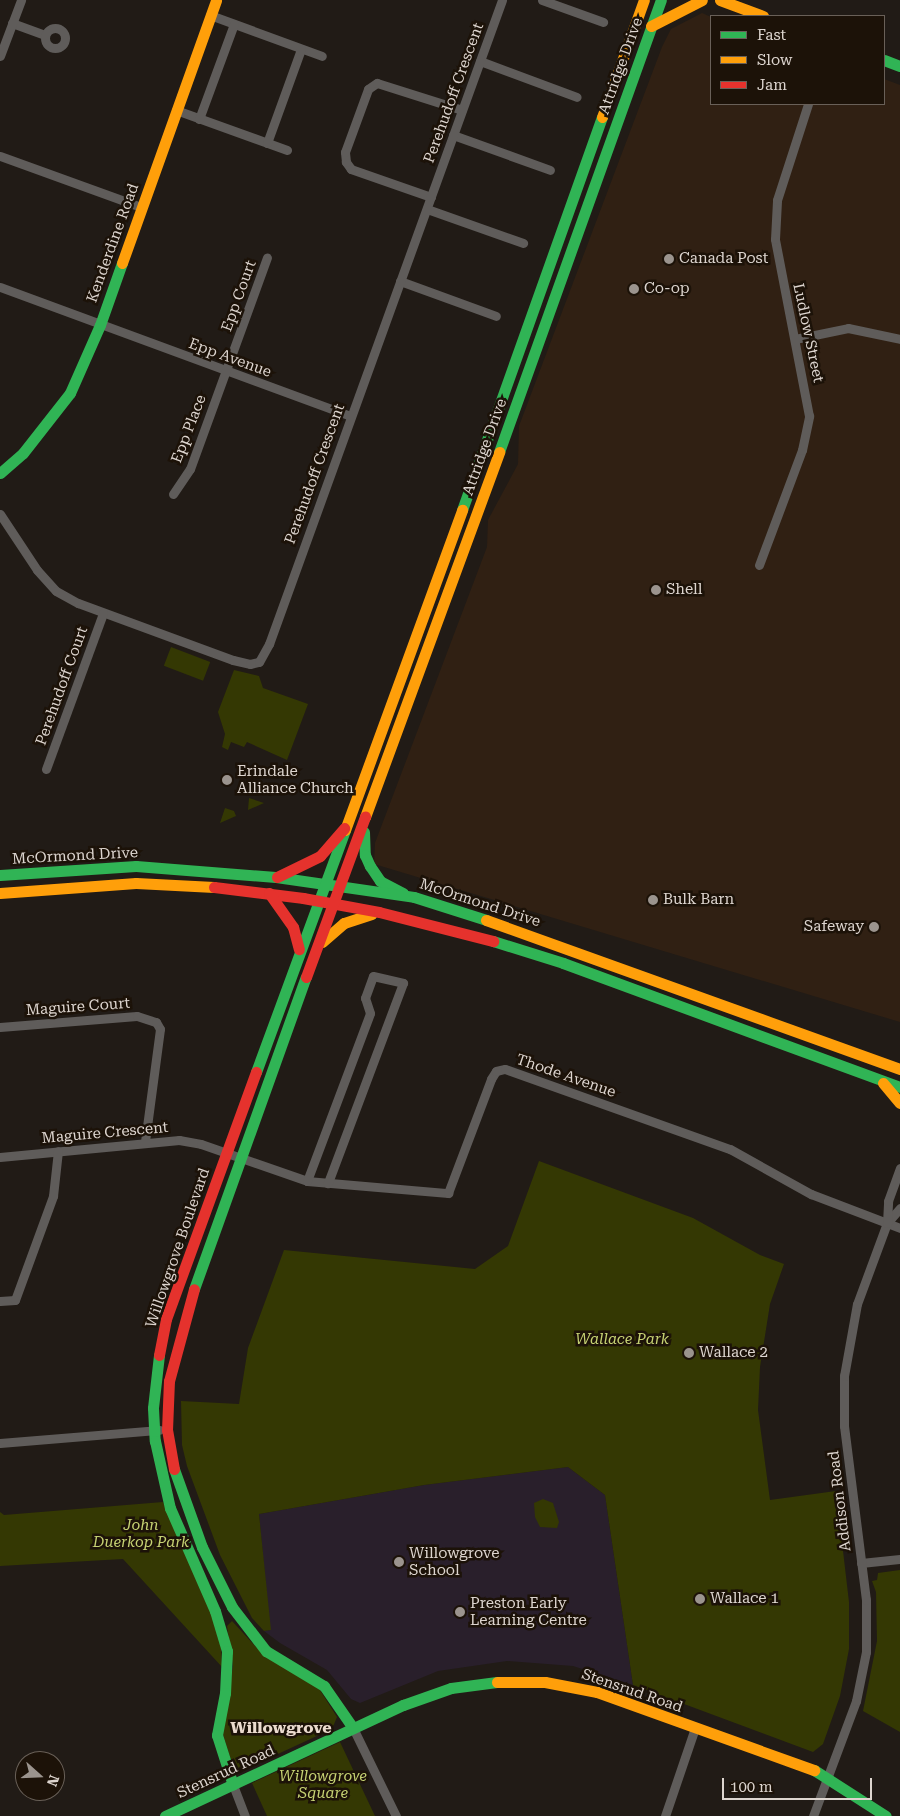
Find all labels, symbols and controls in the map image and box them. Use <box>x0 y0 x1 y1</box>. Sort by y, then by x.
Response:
street label: Attridge Drive <box>595 15 647 117</box>
legend <box>710 15 885 105</box>
street label: Perehudoff Crescent <box>420 20 488 166</box>
text: Fast <box>757 26 786 44</box>
text: Slow <box>757 51 792 69</box>
text: Jam <box>757 76 787 94</box>
street label: Kenderdine Road <box>83 181 143 305</box>
place label: Canada Post <box>679 250 768 268</box>
marker: Canada Post <box>663 253 675 265</box>
street label: Epp Court <box>218 258 260 334</box>
place label: Co-op <box>644 280 690 298</box>
street label: Ludlow Street <box>789 282 827 384</box>
marker: Co-op <box>628 283 640 295</box>
street label: Epp Avenue <box>186 335 274 381</box>
street label: Epp Place <box>168 392 210 466</box>
street label: Attridge Drive <box>459 396 511 498</box>
street label: Perehudoff Crescent <box>281 401 349 547</box>
place label: Shell <box>666 581 702 599</box>
marker: Shell <box>650 584 662 596</box>
street label: Perehudoff Court <box>32 624 92 748</box>
place label: Erindale Alliance Church <box>237 762 354 797</box>
marker: Erindale Alliance Church <box>221 774 233 786</box>
street label: McOrmond Drive <box>12 844 138 868</box>
street label: McOrmond Drive <box>417 875 543 931</box>
place label: Bulk Barn <box>663 891 734 909</box>
marker: Bulk Barn <box>647 894 659 906</box>
place label: Safeway <box>804 918 864 936</box>
marker: Safeway <box>868 921 880 933</box>
street label: Maguire Court <box>25 994 131 1020</box>
street label: Thode Avenue <box>514 1051 618 1101</box>
street label: Maguire Crescent <box>41 1118 169 1148</box>
street label: Willowgrove Boulevard <box>142 1166 214 1330</box>
park label: Wallace Park <box>575 1331 669 1349</box>
place label: Wallace 2 <box>699 1344 768 1362</box>
marker: Wallace 2 <box>683 1347 695 1359</box>
street label: Addison Road <box>825 1450 855 1552</box>
park label: John Duerkop Park <box>93 1516 189 1551</box>
place label: Willowgrove School <box>409 1544 499 1579</box>
marker: Willowgrove School <box>393 1556 405 1568</box>
place label: Wallace 1 <box>710 1590 779 1608</box>
marker: Wallace 1 <box>694 1593 706 1605</box>
place label: Preston Early Learning Centre <box>470 1594 587 1629</box>
marker: Preston Early Learning Centre <box>454 1606 466 1618</box>
street label: Stensrud Road <box>579 1665 685 1717</box>
district label: Willowgrove <box>230 1718 332 1738</box>
street label: Stensrud Road <box>174 1742 278 1802</box>
north arrow <box>15 1751 65 1801</box>
park label: Willowgrove Square <box>279 1767 367 1802</box>
scale bar <box>725 1768 875 1800</box>
text: N <box>44 1773 63 1789</box>
text: 100 m <box>730 1778 773 1796</box>

